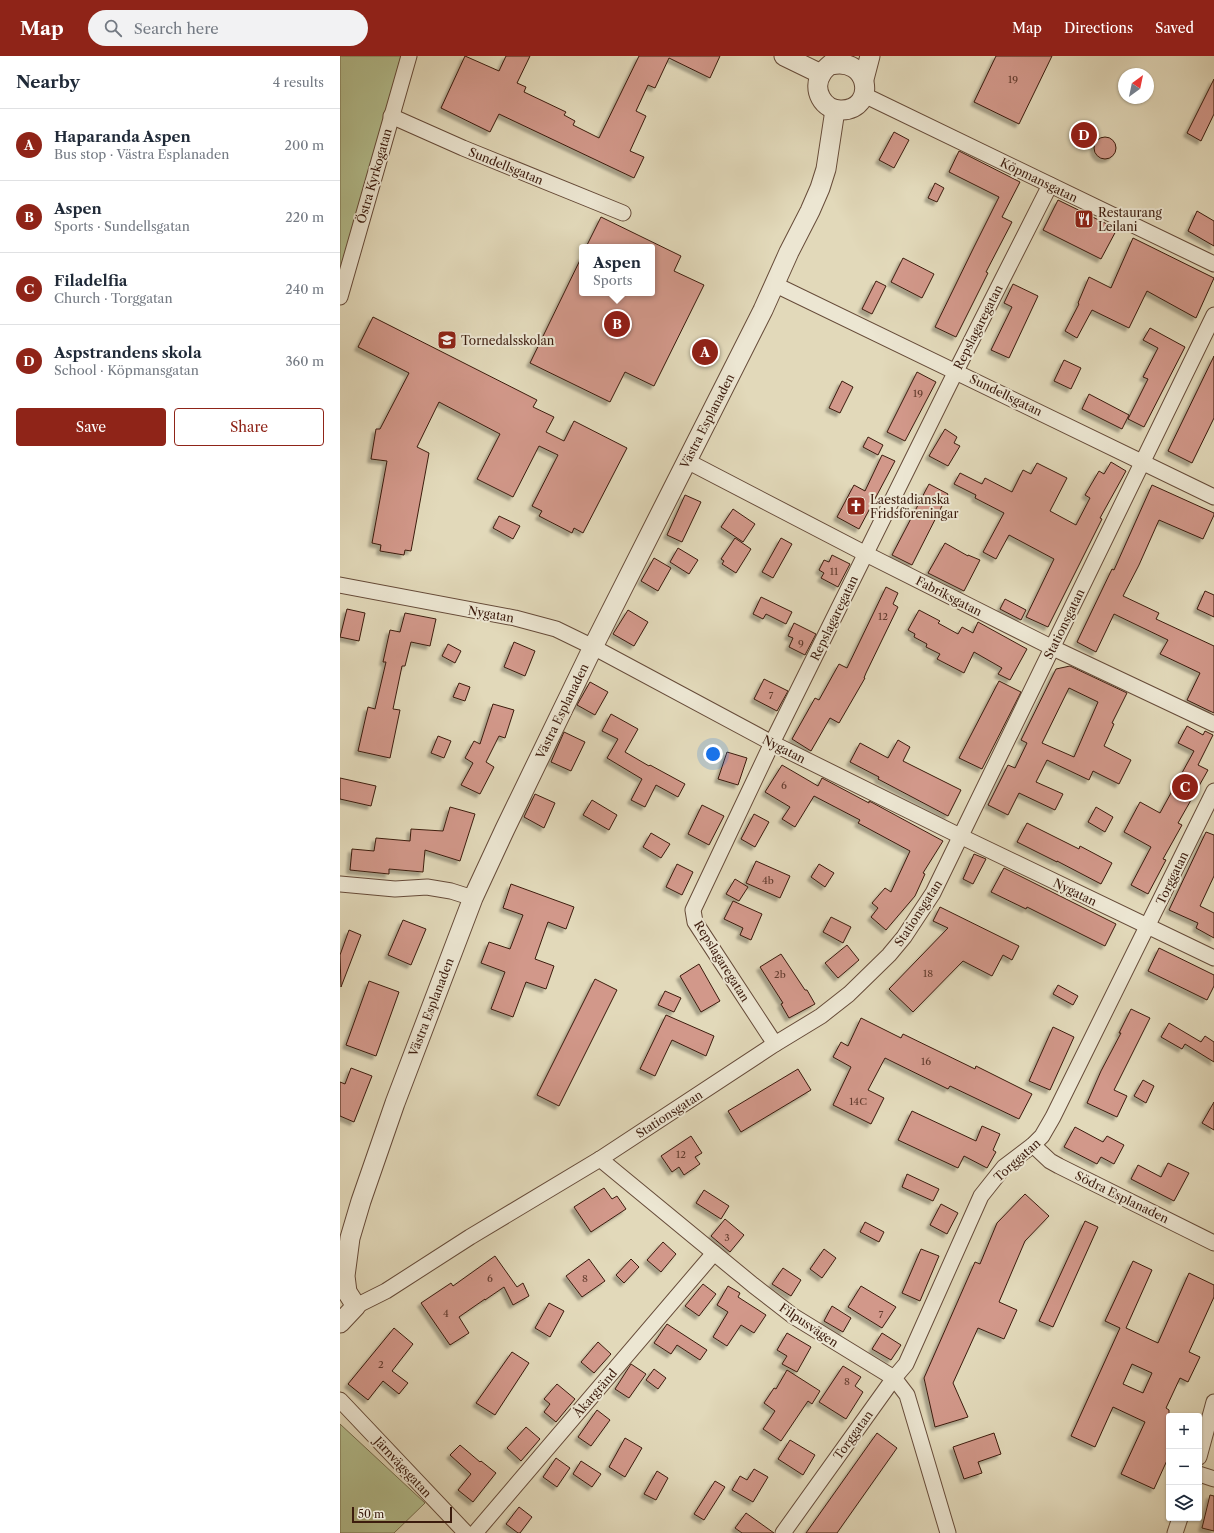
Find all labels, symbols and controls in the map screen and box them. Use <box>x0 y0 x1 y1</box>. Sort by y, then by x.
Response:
search box <box>88 10 368 46</box>
text: Map <box>20 17 64 40</box>
icon: search <box>102 17 124 39</box>
text: Search here <box>134 19 219 38</box>
text: Map <box>1012 19 1042 37</box>
text: Directions <box>1064 19 1133 37</box>
text: Saved <box>1155 19 1194 37</box>
north arrow <box>1118 68 1154 104</box>
text: Nearby <box>16 72 80 92</box>
house number: 19 <box>1008 73 1018 86</box>
text: 4 results <box>273 74 324 90</box>
pin: D <box>1071 120 1097 150</box>
street label: Östra Kyrkogatan <box>352 126 395 225</box>
text: Haparanda Aspen <box>54 127 191 146</box>
text: A <box>24 137 34 153</box>
text: 200 m <box>284 137 324 153</box>
street label: Sundellsgatan <box>466 144 546 188</box>
text: Bus stop · Västra Esplanaden <box>54 146 229 162</box>
street label: Köpmansgatan <box>998 155 1081 206</box>
text: Aspen <box>54 199 102 218</box>
place label: Restaurang Leilani <box>1098 205 1162 234</box>
restaurant icon: Restaurang Leilani <box>1073 208 1095 230</box>
text: B <box>24 209 34 225</box>
text: 220 m <box>285 209 324 225</box>
text: Sports · Sundellsgatan <box>54 218 190 234</box>
popup <box>579 244 655 296</box>
text: Aspen <box>593 253 641 272</box>
text: Filadelfia <box>54 271 128 290</box>
text: Sports <box>593 272 633 288</box>
text: C <box>24 281 34 297</box>
text: 240 m <box>285 281 324 297</box>
street label: Repslagaregatan <box>950 282 1006 372</box>
text: Church · Torggatan <box>54 290 173 306</box>
pin: B <box>604 309 630 339</box>
school or university icon: Tornedalsskolan <box>436 329 458 351</box>
place label: Tornedalsskolan <box>461 333 555 348</box>
pin: A <box>692 337 718 367</box>
text: Aspstrandens skola <box>54 343 202 362</box>
text: D <box>23 353 35 369</box>
text: 360 m <box>285 353 324 369</box>
text: School · Köpmansgatan <box>54 362 199 378</box>
street label: Västra Esplanaden <box>676 371 738 472</box>
street label: Sundellsgatan <box>967 371 1045 419</box>
house number: 19 <box>913 387 923 400</box>
button: Save <box>16 408 166 446</box>
button: Share <box>174 408 324 446</box>
place label: Laestadianska Fridsföreningar <box>870 492 959 521</box>
church icon: Laestadianska Fridsföreningar <box>845 495 867 517</box>
house number: 11 <box>830 565 839 578</box>
street label: Repslagaregatan <box>807 573 861 663</box>
street label: Fabriksgatan <box>913 573 985 619</box>
street label: Stationsgatan <box>1041 586 1088 662</box>
street label: Nygatan <box>467 603 516 626</box>
house number: 12 <box>878 610 888 623</box>
house number: 9 <box>798 637 804 650</box>
street label: Västra Esplanaden <box>532 660 592 762</box>
house number: 7 <box>769 689 774 702</box>
street label: Nygatan <box>760 732 809 767</box>
your location <box>703 744 723 764</box>
pin: C <box>1172 772 1198 802</box>
house number: 6 <box>781 779 787 792</box>
street label: Torggatan <box>1153 849 1191 907</box>
house number: 4b <box>762 874 774 887</box>
street label: Nygatan <box>1051 875 1100 909</box>
street label: Stationsgatan <box>891 876 945 949</box>
street label: Repslagaregatan <box>691 918 753 1005</box>
street label: Västra Esplanaden <box>405 955 457 1059</box>
house number: 18 <box>923 967 933 980</box>
house number: 2b <box>774 968 786 981</box>
house number: 16 <box>921 1055 931 1068</box>
street label: Stationsgatan <box>633 1087 706 1141</box>
house number: 14C <box>849 1095 867 1108</box>
street label: Torggatan <box>991 1135 1044 1185</box>
house number: 12 <box>676 1148 686 1161</box>
street label: Södra Esplanaden <box>1073 1168 1172 1226</box>
house number: 3 <box>724 1231 730 1244</box>
house number: 6 <box>487 1272 493 1285</box>
house number: 8 <box>582 1272 588 1285</box>
street label: Filpusvägen <box>777 1300 842 1350</box>
house number: 4 <box>443 1307 449 1320</box>
house number: 7 <box>879 1308 884 1321</box>
house number: 2 <box>378 1358 384 1371</box>
street label: Åkargränd <box>568 1364 621 1421</box>
house number: 8 <box>844 1375 850 1388</box>
street label: Torggatan <box>830 1407 876 1463</box>
map controls <box>1166 1413 1202 1521</box>
button: + <box>1166 1413 1202 1449</box>
street label: Järnvägsgatan <box>370 1432 435 1501</box>
button: − <box>1166 1449 1202 1485</box>
button: layers <box>1166 1485 1202 1521</box>
scale bar <box>352 1505 452 1524</box>
text: 50 m <box>358 1507 384 1521</box>

